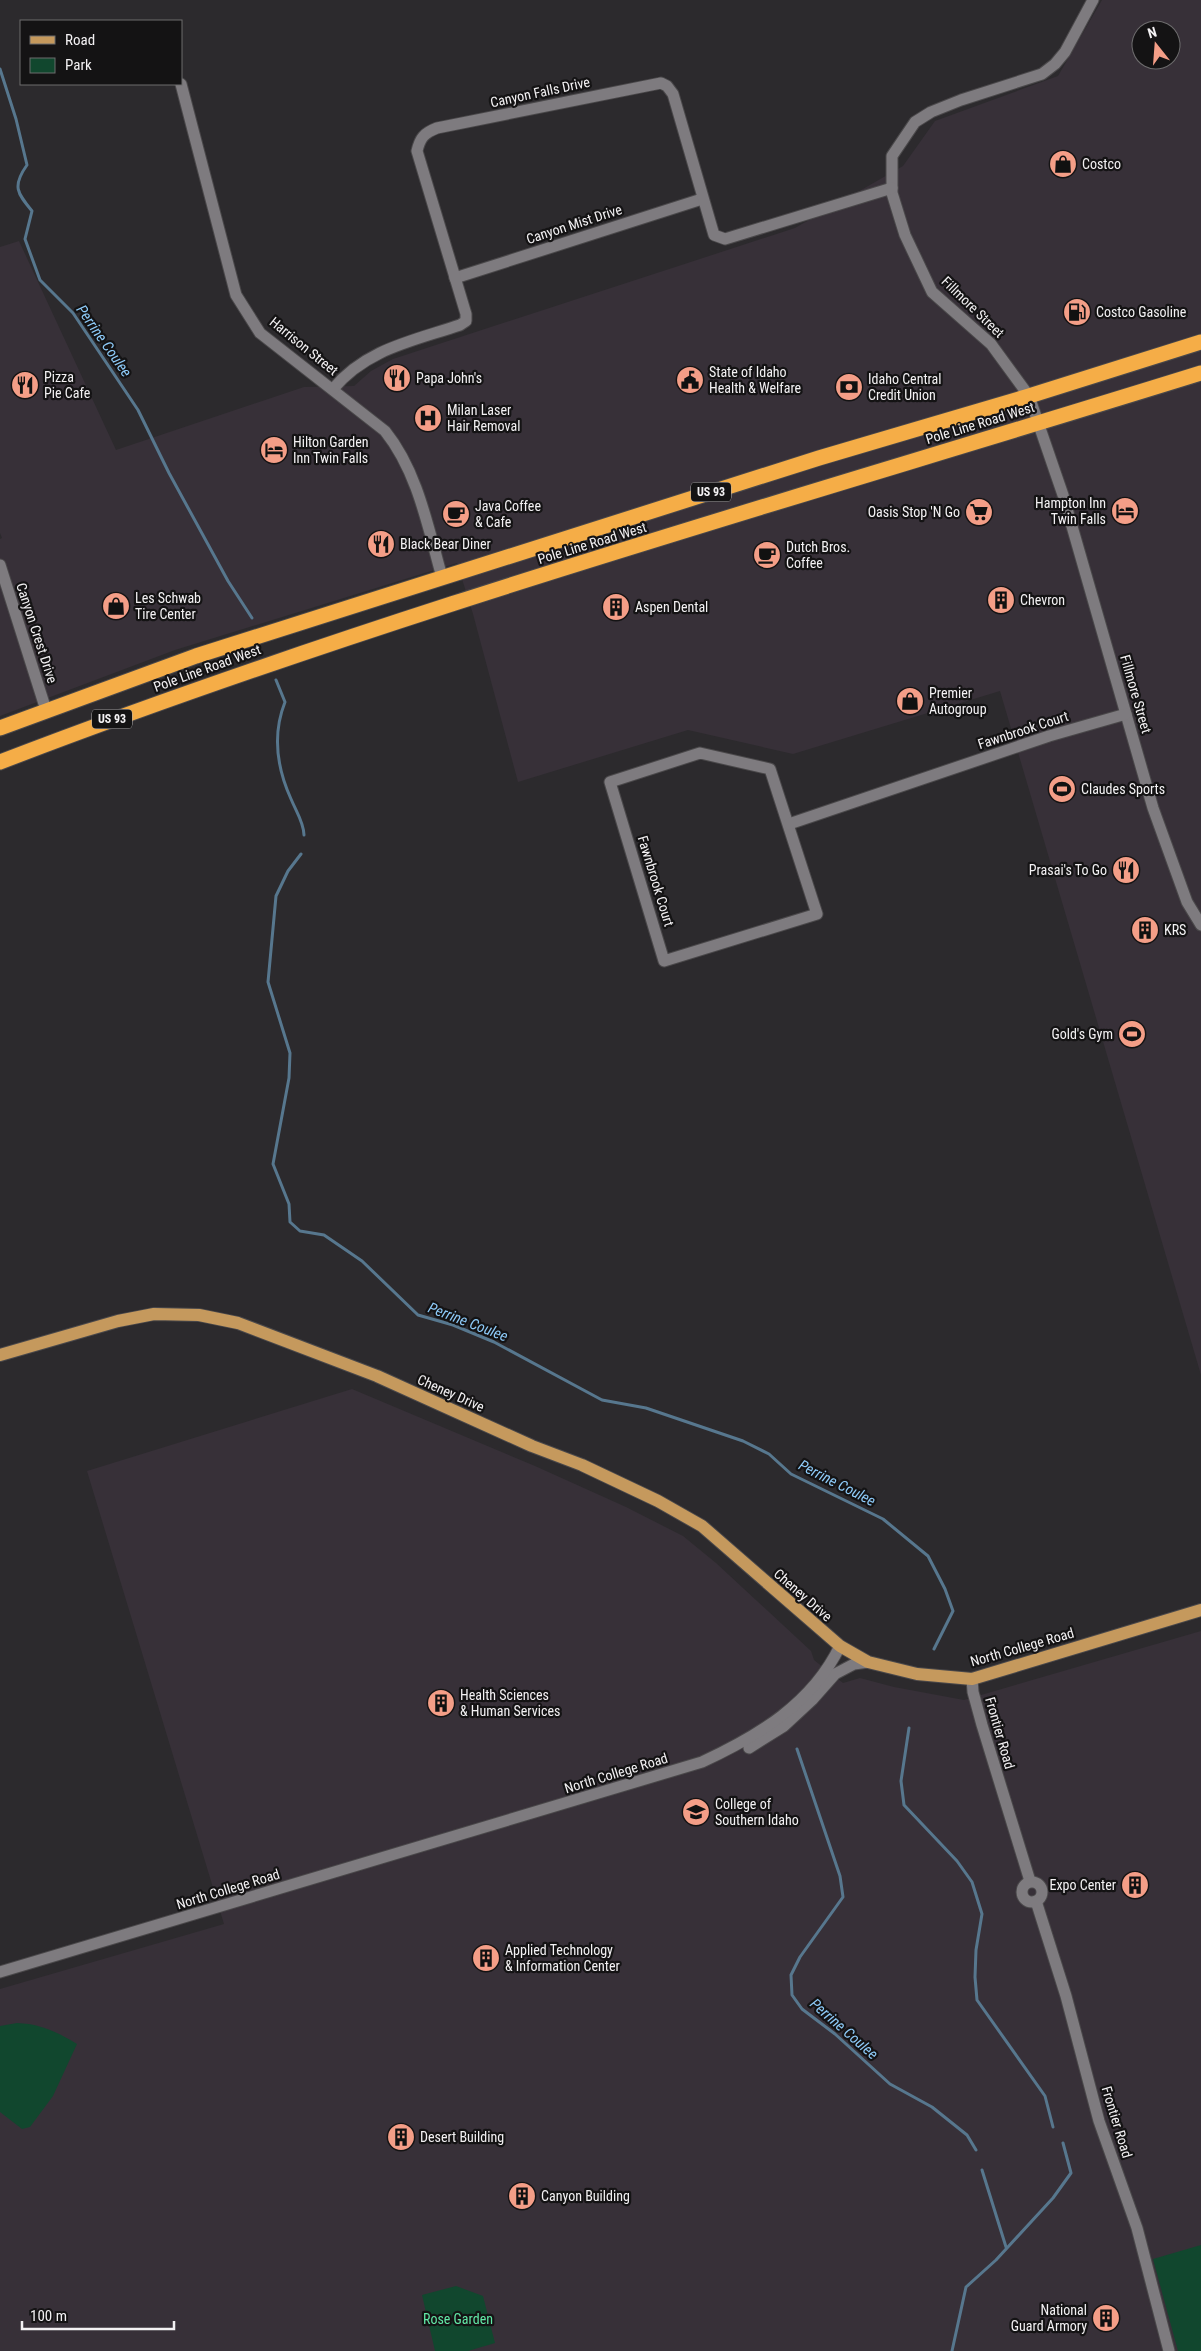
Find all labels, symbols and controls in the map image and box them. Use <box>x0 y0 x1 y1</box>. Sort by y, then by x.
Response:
legend <box>20 20 182 85</box>
north arrow <box>1131 20 1181 70</box>
text: N <box>1146 24 1159 41</box>
text: Road <box>65 31 95 49</box>
text: Park <box>65 56 92 74</box>
street label: Canyon Falls Drive <box>489 74 592 110</box>
shop icon: Costco <box>1048 149 1078 179</box>
place label: Costco <box>1082 156 1121 172</box>
street label: Canyon Mist Drive <box>524 201 624 247</box>
street label: Fillmore Street <box>938 273 1008 341</box>
fuel station icon: Costco Gasoline <box>1062 297 1092 327</box>
water label: Perrine Coulee <box>73 302 136 381</box>
place label: Costco Gasoline <box>1096 304 1187 320</box>
street label: Harrison Street <box>267 314 341 378</box>
restaurant icon: Papa John's <box>382 363 412 393</box>
place label: State of Idaho Health & Welfare <box>709 364 802 396</box>
public building icon: State of Idaho Health & Welfare <box>675 365 705 395</box>
place label: Pizza Pie Cafe <box>44 369 91 401</box>
restaurant icon: Pizza Pie Cafe <box>10 370 40 400</box>
place label: Papa John's <box>416 370 482 386</box>
place label: Idaho Central Credit Union <box>868 371 942 403</box>
bank icon: Idaho Central Credit Union <box>834 372 864 402</box>
street label: Pole Line Road West <box>924 399 1036 447</box>
place label: Milan Laser Hair Removal <box>447 402 520 434</box>
hospital icon: Milan Laser Hair Removal <box>413 403 443 433</box>
place label: Hilton Garden Inn Twin Falls <box>293 434 369 466</box>
hotel icon: Hilton Garden Inn Twin Falls <box>259 435 289 465</box>
road number: US 93 <box>691 482 731 502</box>
place label: Hampton Inn Twin Falls <box>1035 495 1106 527</box>
hotel icon: Hampton Inn Twin Falls <box>1110 496 1140 526</box>
supermarket icon: Oasis Stop 'N Go <box>964 497 994 527</box>
place label: Java Coffee & Cafe <box>475 498 541 530</box>
cafe icon: Java Coffee & Cafe <box>441 499 471 529</box>
place label: Oasis Stop 'N Go <box>868 504 960 520</box>
street label: Pole Line Road West <box>536 519 648 567</box>
restaurant icon: Black Bear Diner <box>366 529 396 559</box>
place label: Black Bear Diner <box>400 536 491 552</box>
place label: Dutch Bros. Coffee <box>786 539 850 571</box>
cafe icon: Dutch Bros. Coffee <box>752 540 782 570</box>
street label: Canyon Crest Drive <box>13 581 61 686</box>
building icon: Chevron <box>986 585 1016 615</box>
place label: Les Schwab Tire Center <box>135 590 201 622</box>
shop icon: Les Schwab Tire Center <box>101 591 131 621</box>
building icon: Aspen Dental <box>601 592 631 622</box>
place label: Chevron <box>1020 592 1065 608</box>
place label: Aspen Dental <box>635 599 708 615</box>
street label: Pole Line Road West <box>151 641 263 695</box>
street label: Fillmore Street <box>1117 653 1155 735</box>
place label: Premier Autogroup <box>929 685 987 717</box>
shop icon: Premier Autogroup <box>895 686 925 716</box>
street label: Fawnbrook Court <box>976 708 1070 752</box>
road number: US 93 <box>92 710 132 729</box>
sports icon: Claudes Sports <box>1047 774 1077 804</box>
place label: Claudes Sports <box>1081 781 1165 797</box>
street label: Fawnbrook Court <box>635 834 677 928</box>
restaurant icon: Prasai's To Go <box>1111 855 1141 885</box>
place label: Prasai's To Go <box>1029 862 1107 878</box>
building icon: KRS <box>1130 915 1160 945</box>
place label: KRS <box>1164 922 1186 938</box>
sports icon: Gold's Gym <box>1117 1019 1147 1049</box>
place label: Gold's Gym <box>1051 1026 1113 1042</box>
water label: Perrine Coulee <box>426 1299 511 1345</box>
street label: Cheney Drive <box>415 1371 487 1415</box>
water label: Perrine Coulee <box>796 1456 879 1510</box>
street label: Cheney Drive <box>771 1566 836 1625</box>
street label: North College Road <box>968 1625 1076 1669</box>
place label: Health Sciences & Human Services <box>460 1687 560 1719</box>
building icon: Health Sciences & Human Services <box>426 1688 456 1718</box>
street label: Frontier Road <box>982 1695 1018 1771</box>
street label: North College Road <box>562 1750 670 1796</box>
place label: College of Southern Idaho <box>715 1796 799 1828</box>
school or university icon: College of Southern Idaho <box>681 1797 711 1827</box>
street label: North College Road <box>174 1866 282 1912</box>
building icon: Expo Center <box>1120 1870 1150 1900</box>
place label: Expo Center <box>1050 1877 1116 1893</box>
place label: Applied Technology & Information Center <box>505 1942 620 1974</box>
building icon: Applied Technology & Information Center <box>471 1943 501 1973</box>
water label: Perrine Coulee <box>806 1995 882 2063</box>
street label: Frontier Road <box>1099 2084 1135 2160</box>
building icon: Desert Building <box>386 2122 416 2152</box>
place label: Desert Building <box>420 2129 504 2145</box>
building icon: Canyon Building <box>507 2181 537 2211</box>
place label: Canyon Building <box>541 2188 630 2204</box>
scale bar <box>22 2298 175 2330</box>
place label: National Guard Armory <box>1011 2302 1087 2334</box>
building icon: National Guard Armory <box>1091 2303 1121 2333</box>
text: 100 m <box>30 2307 67 2325</box>
park label: Rose Garden <box>423 2311 493 2327</box>

